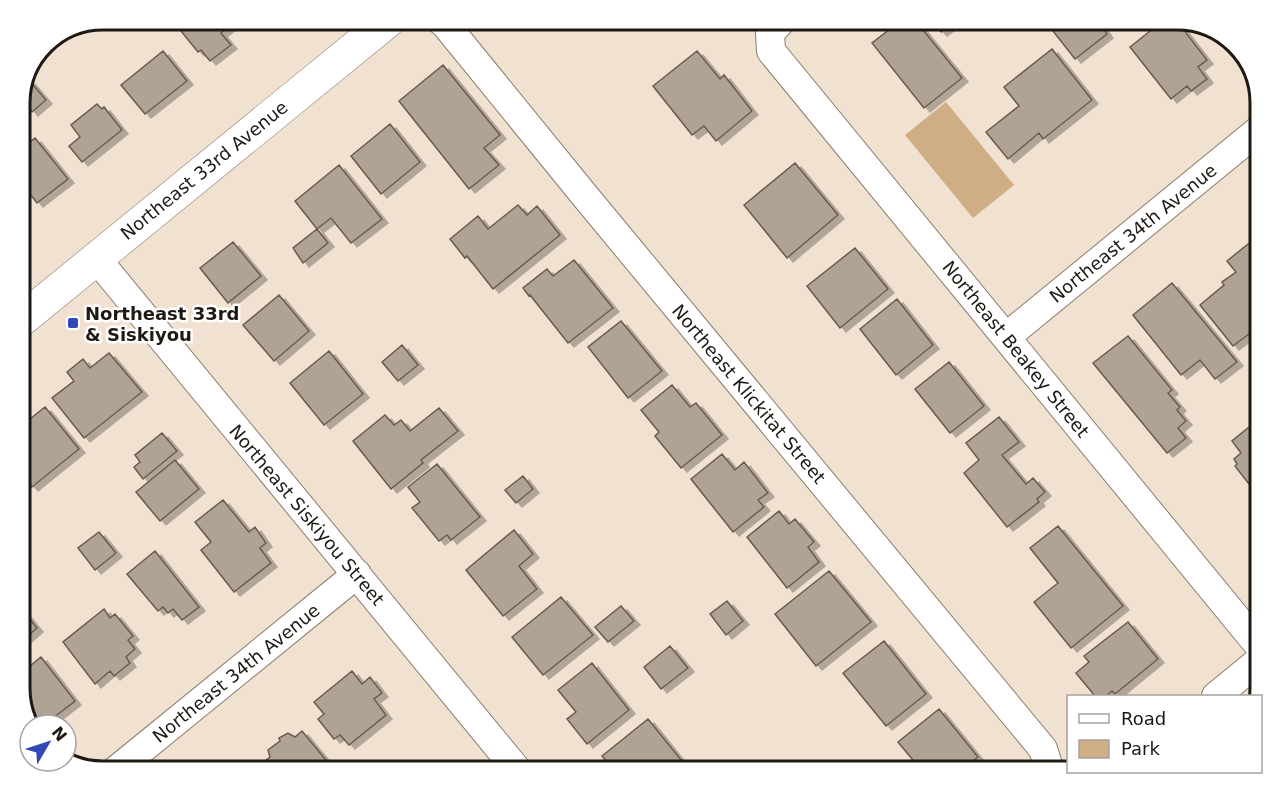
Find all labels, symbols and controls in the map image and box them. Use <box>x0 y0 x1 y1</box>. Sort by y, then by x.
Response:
street label: Northeast 33rd Avenue <box>116 96 292 244</box>
street label: Northeast 34th Avenue <box>1045 159 1221 307</box>
street label: Northeast Beakey Street <box>938 257 1094 441</box>
street label: Northeast Klickitat Street <box>668 300 830 488</box>
place label: Northeast 33rd & Siskiyou <box>85 303 239 345</box>
marker: Northeast 33rd & Siskiyou <box>66 316 80 330</box>
street label: Northeast Siskiyou Street <box>225 420 389 610</box>
street label: Northeast 34th Avenue <box>148 599 324 747</box>
legend <box>1067 695 1262 773</box>
text: Road <box>1121 708 1166 729</box>
north arrow <box>18 713 78 773</box>
text: N <box>48 723 71 745</box>
text: Park <box>1121 738 1160 759</box>

